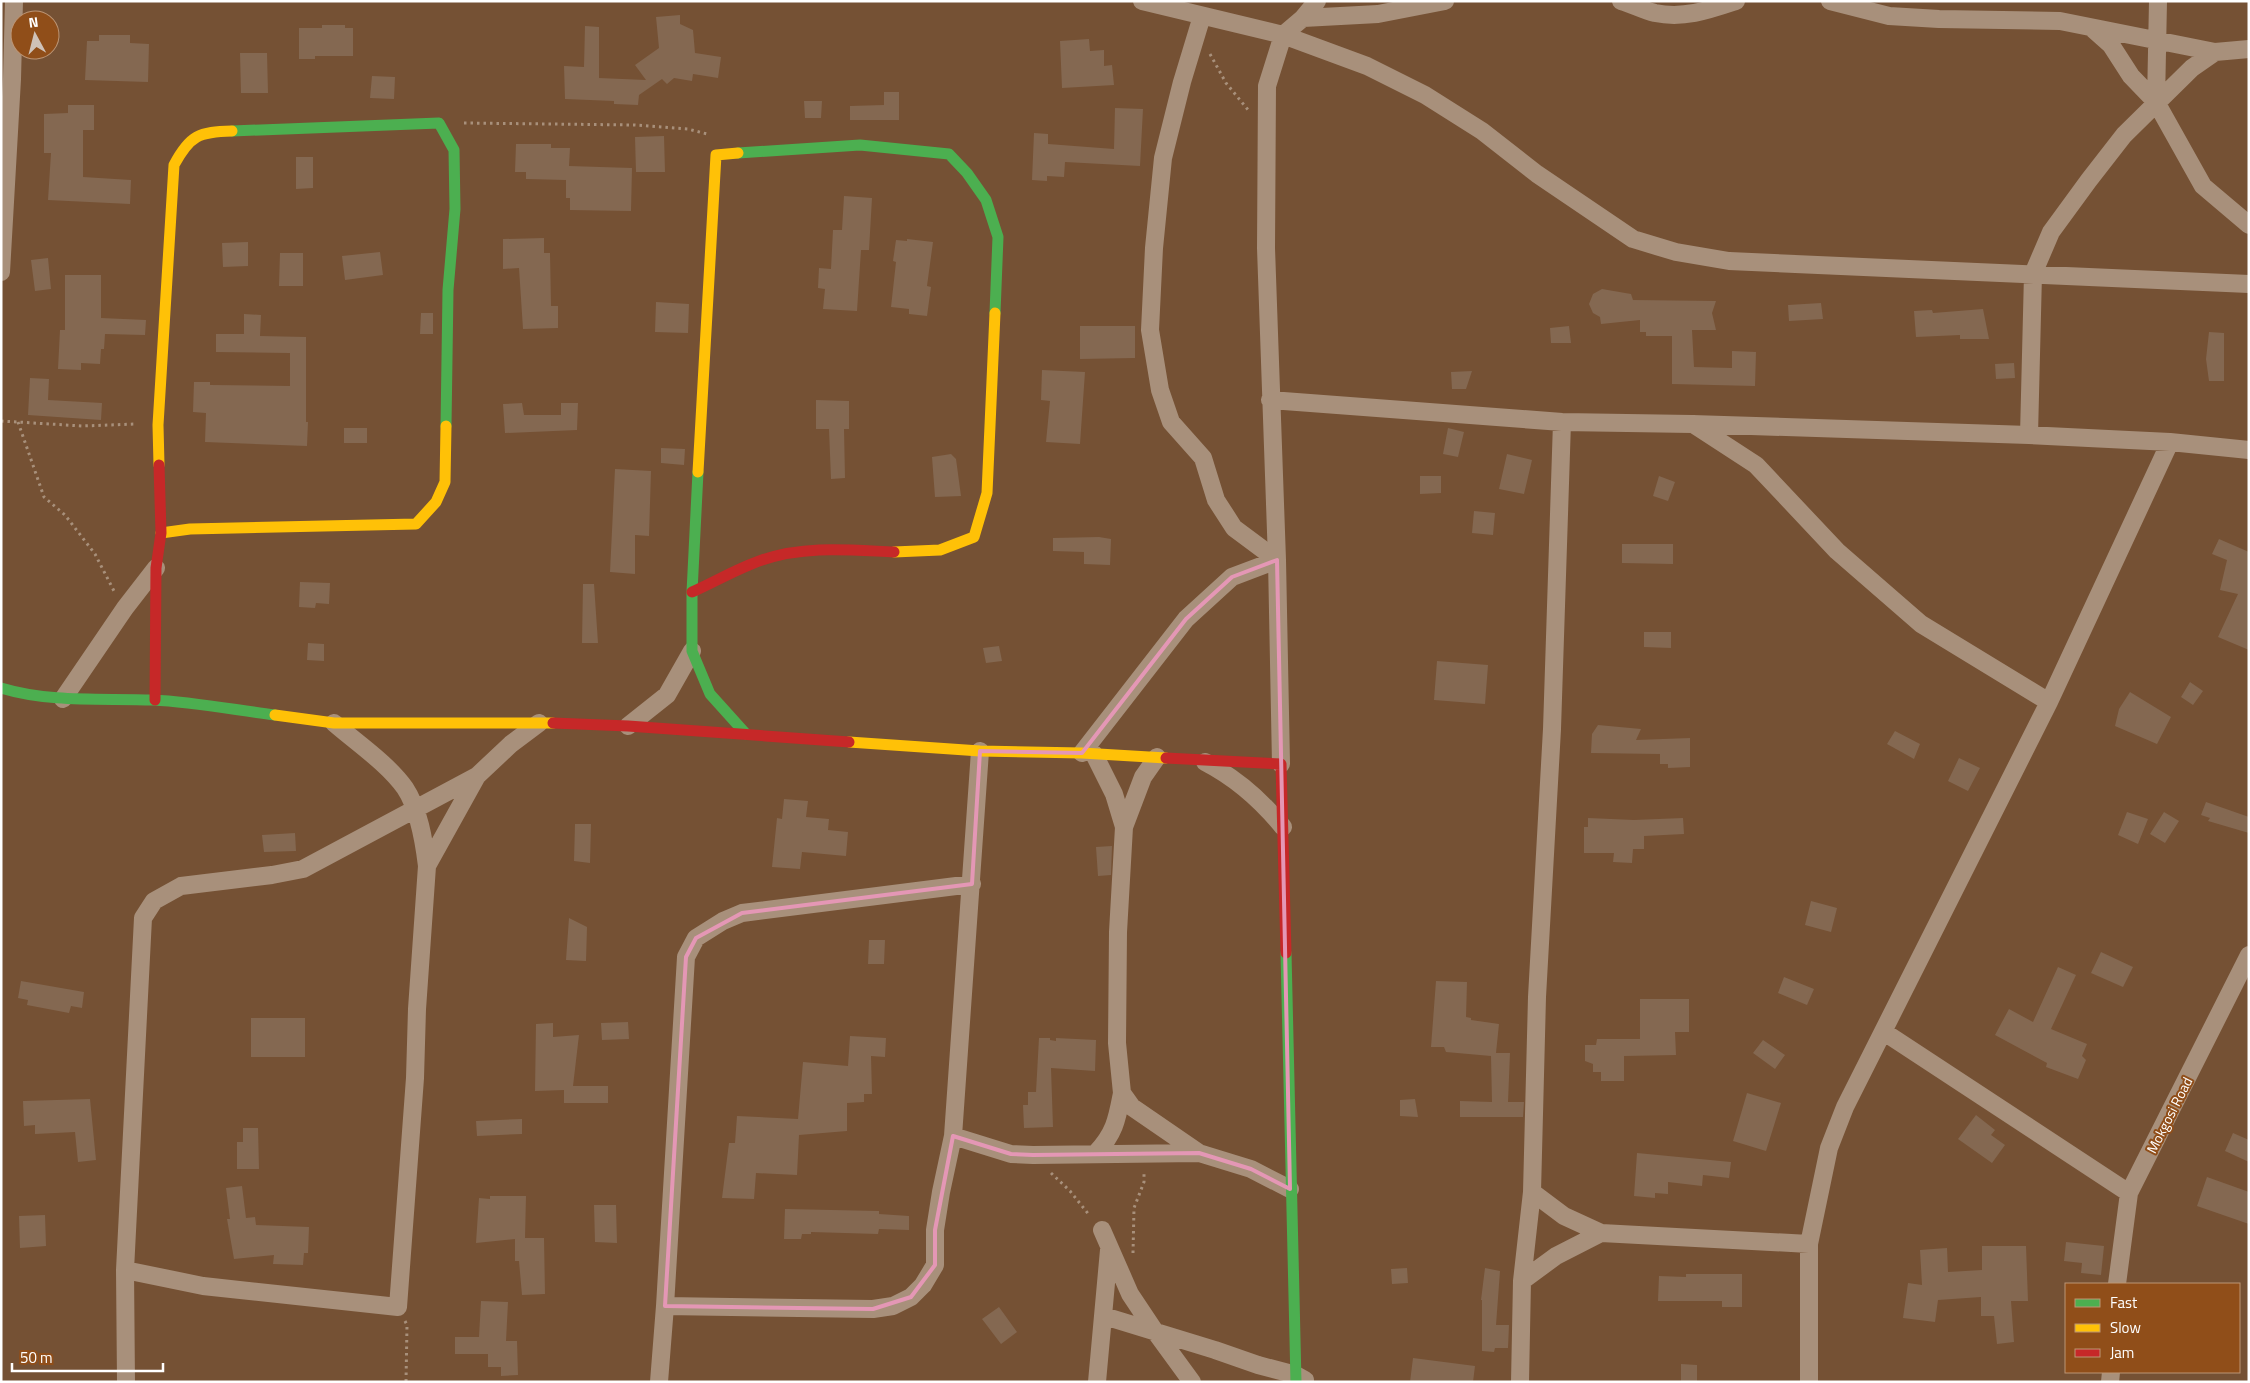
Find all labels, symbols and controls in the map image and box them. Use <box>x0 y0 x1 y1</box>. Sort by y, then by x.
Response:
north arrow <box>10 10 60 60</box>
text: N <box>27 11 39 33</box>
street label: Mokgosi Road <box>2141 1073 2197 1157</box>
legend <box>2065 1283 2240 1373</box>
text: Fast <box>2110 1291 2138 1314</box>
text: Slow <box>2110 1316 2141 1339</box>
scale bar <box>12 1340 164 1372</box>
text: Jam <box>2110 1341 2134 1364</box>
text: 50 m <box>20 1346 53 1369</box>

